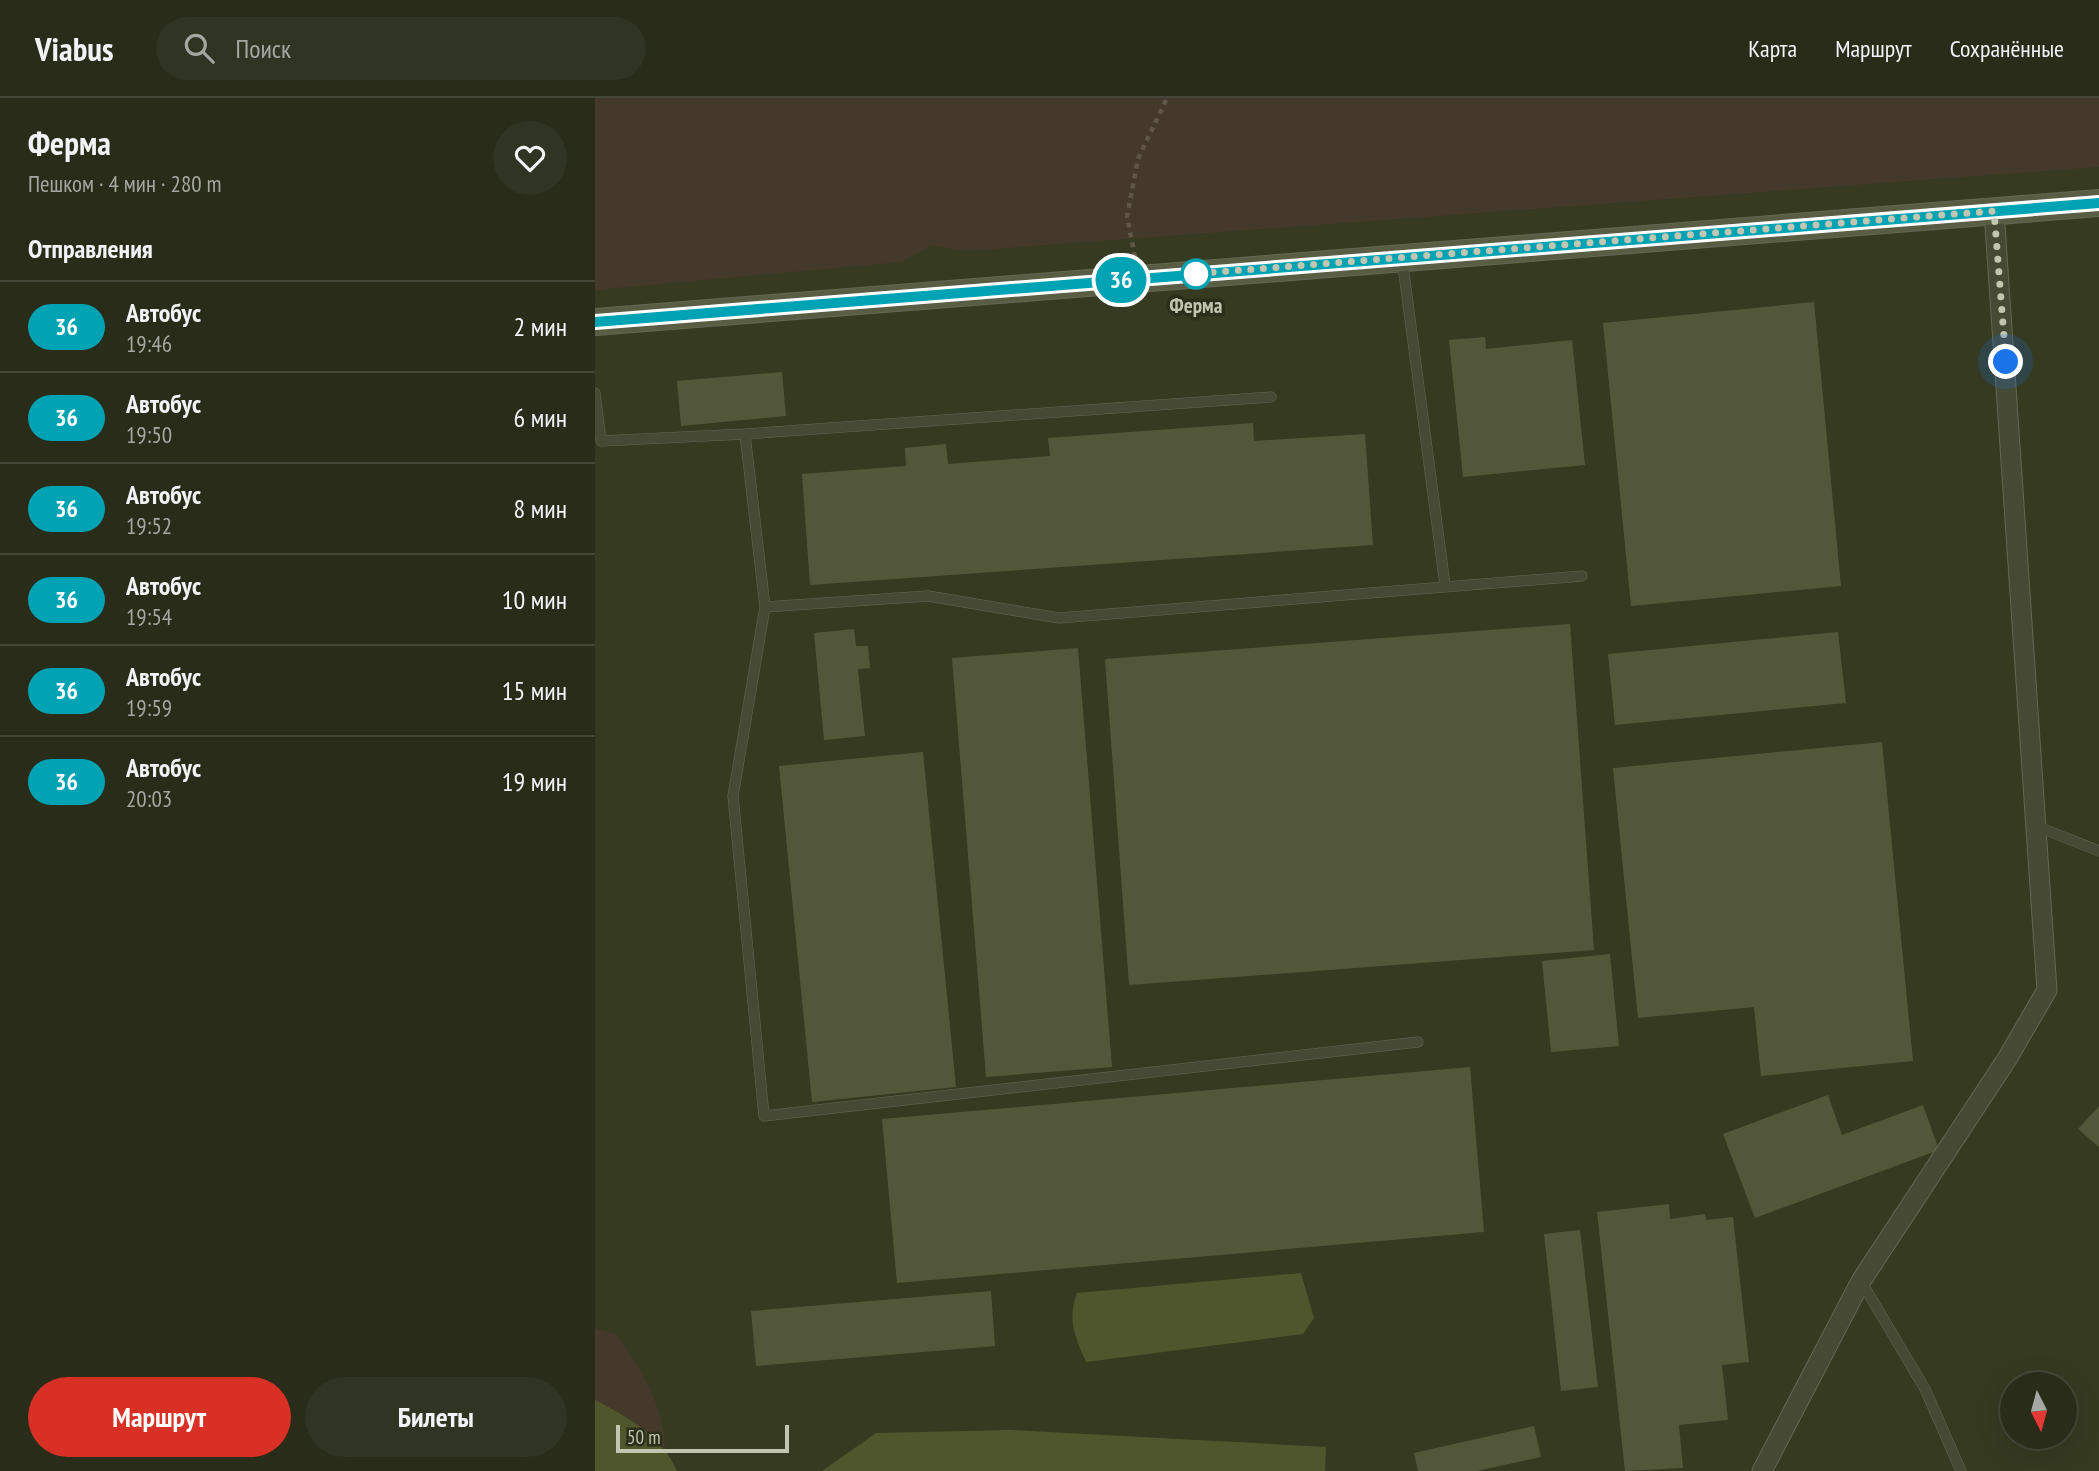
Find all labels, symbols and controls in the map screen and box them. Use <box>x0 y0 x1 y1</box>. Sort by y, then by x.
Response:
search box <box>156 17 646 80</box>
text: Viabus <box>35 27 114 70</box>
icon: search <box>180 29 218 67</box>
text: Поиск <box>236 32 291 65</box>
text: Карта <box>1748 33 1797 64</box>
text: Маршрут <box>1835 33 1912 64</box>
text: Сохранённые <box>1950 33 2064 64</box>
text: Ферма <box>28 121 111 164</box>
button: heart <box>493 121 567 195</box>
text: Пешком · 4 мин · 280 m <box>28 169 221 198</box>
text: Отправления <box>28 232 153 265</box>
line badge: 36 <box>1089 257 1153 303</box>
marker: Ферма <box>1181 259 1211 289</box>
text: 36 <box>1110 264 1132 295</box>
place label: Ферма <box>1170 292 1223 319</box>
text: Автобус <box>126 296 201 329</box>
text: 2 мин <box>514 310 567 343</box>
text: 36 <box>55 311 78 342</box>
text: 19:46 <box>126 329 172 358</box>
your location <box>1988 344 2023 379</box>
text: Автобус <box>126 387 201 420</box>
text: 6 мин <box>514 401 567 434</box>
text: 36 <box>55 402 78 433</box>
text: 19:50 <box>126 420 172 449</box>
text: Автобус <box>126 478 201 511</box>
text: 8 мин <box>514 492 567 525</box>
text: 36 <box>55 493 78 524</box>
text: 19:52 <box>126 511 172 540</box>
text: Автобус <box>126 569 201 602</box>
text: 10 мин <box>502 583 567 616</box>
text: 36 <box>55 584 78 615</box>
text: 19:54 <box>126 602 172 631</box>
text: Автобус <box>126 660 201 693</box>
text: 15 мин <box>502 674 567 707</box>
text: 36 <box>55 675 78 706</box>
text: 19:59 <box>126 693 172 722</box>
text: Автобус <box>126 751 201 784</box>
text: 19 мин <box>502 765 567 798</box>
text: 36 <box>55 766 78 797</box>
text: 20:03 <box>126 784 172 813</box>
north arrow <box>2000 1372 2077 1449</box>
map controls <box>2000 1372 2077 1449</box>
button: Маршрут <box>28 1377 291 1457</box>
button: Билеты <box>305 1377 567 1457</box>
scale bar <box>616 1422 789 1454</box>
text: 50 m <box>627 1425 661 1449</box>

